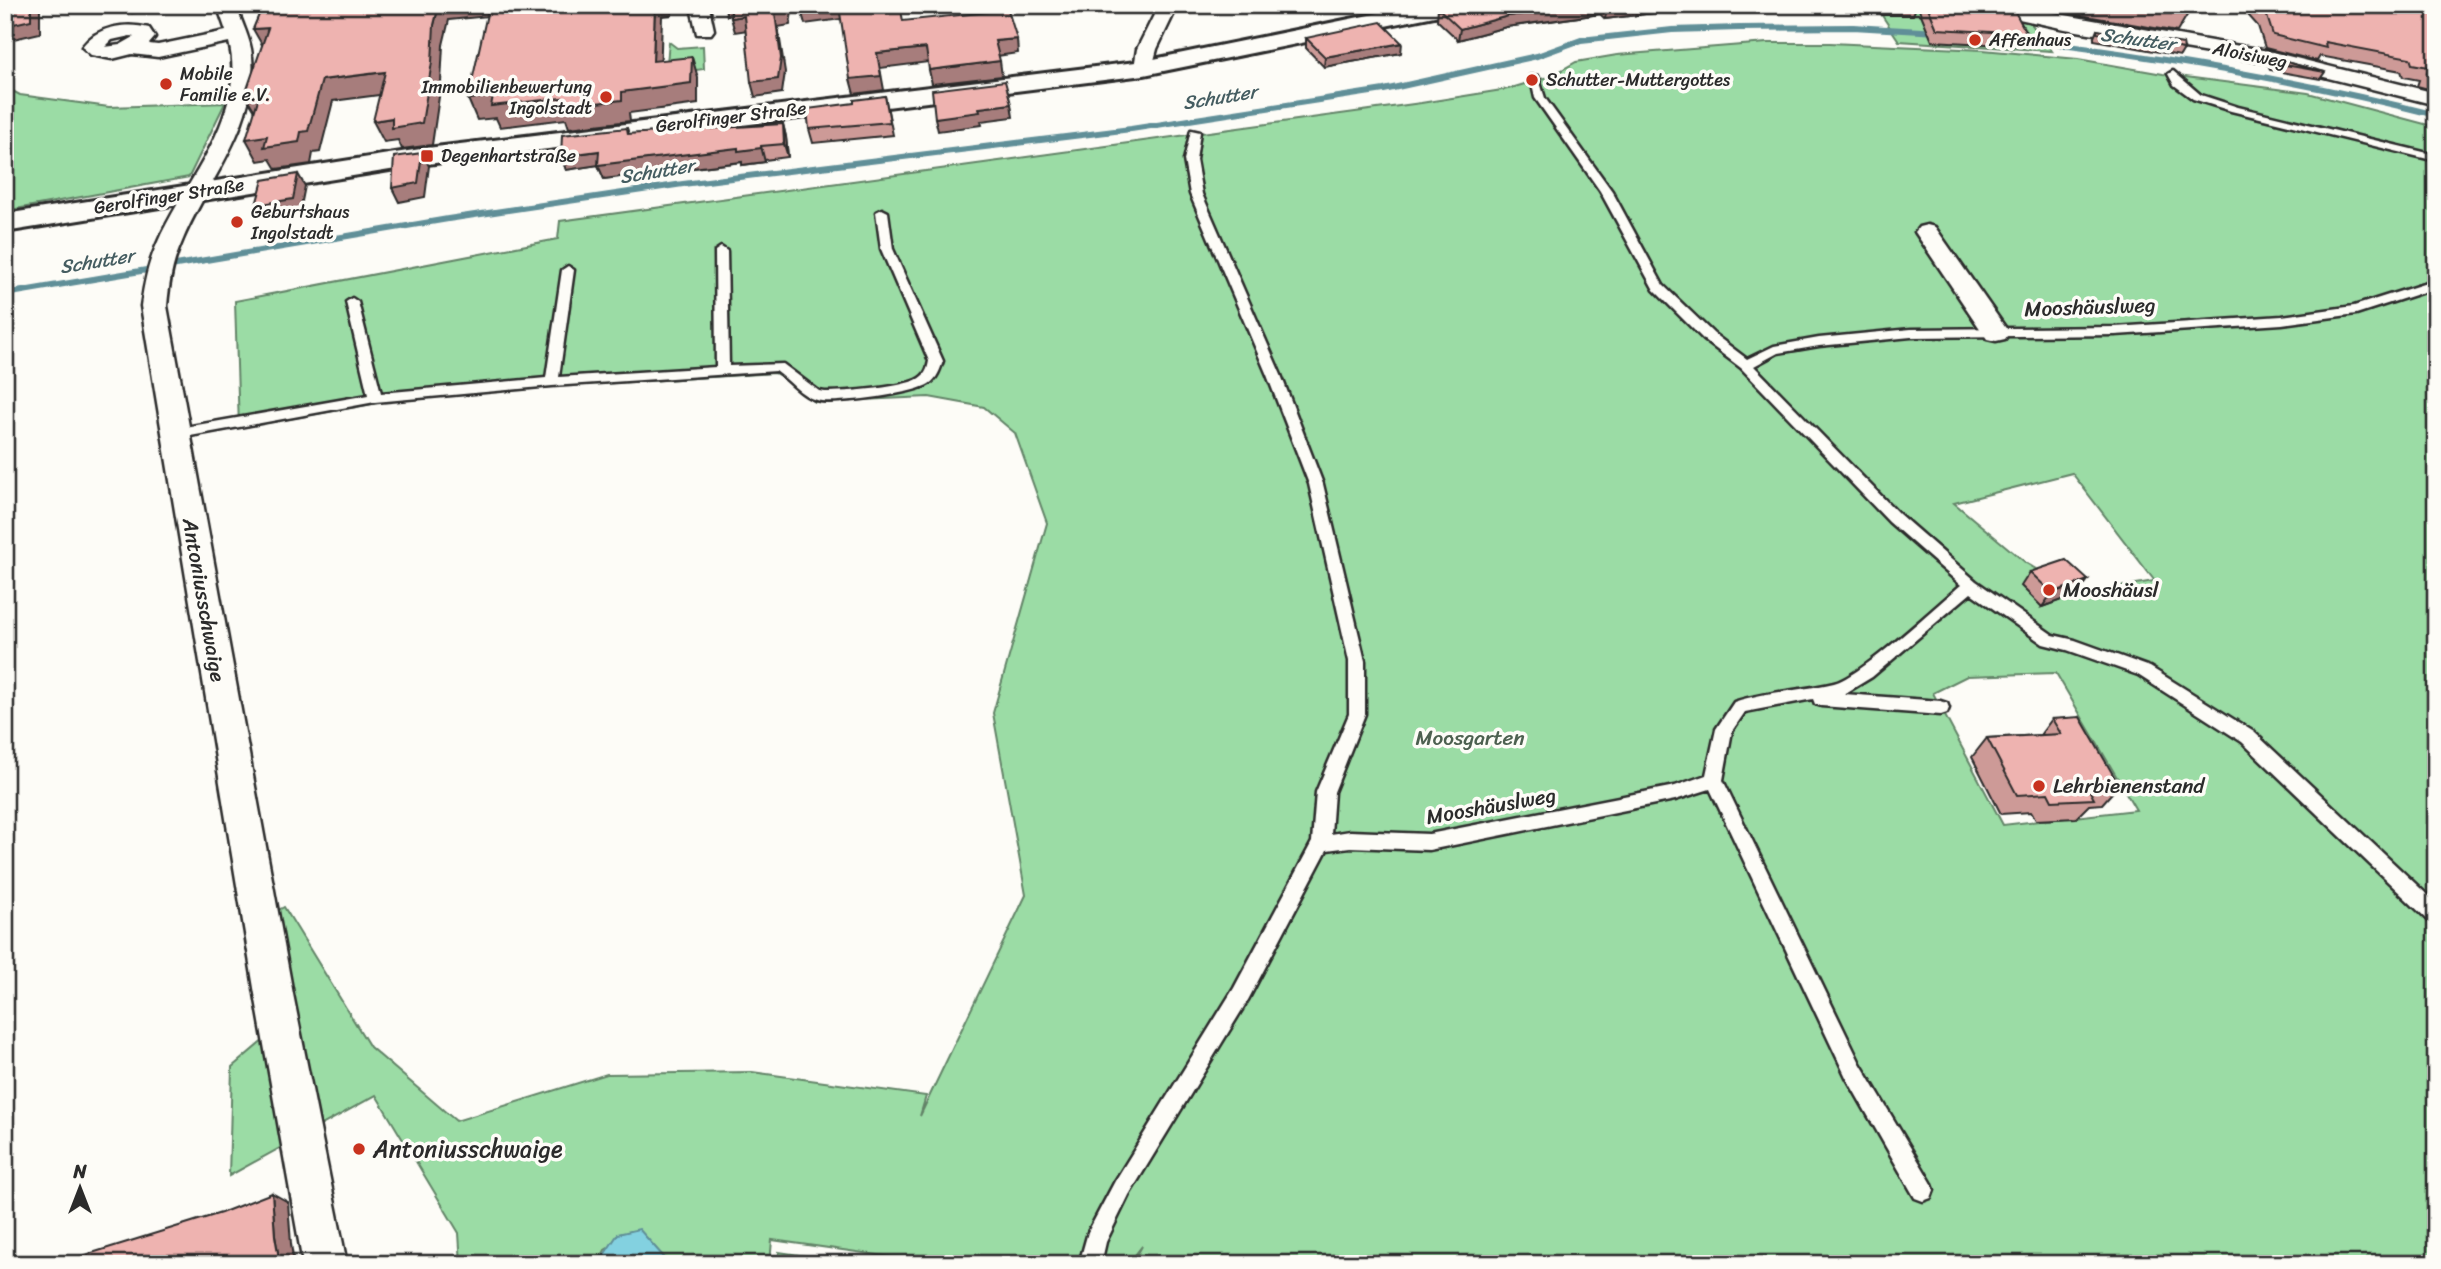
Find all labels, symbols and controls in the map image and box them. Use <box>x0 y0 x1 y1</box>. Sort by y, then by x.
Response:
water label: Schutter <box>2099 17 2181 61</box>
place label: Affenhaus <box>1988 24 2072 56</box>
marker: Affenhaus <box>1967 32 1983 48</box>
street label: Aloisiweg <box>2209 32 2290 78</box>
place label: Mobile Familie e.V. <box>180 58 271 111</box>
place label: Schutter-Muttergottes <box>1546 64 1731 96</box>
place label: Immobilienbewertung Ingolstadt <box>420 71 592 124</box>
marker: Schutter-Muttergottes <box>1524 72 1540 88</box>
water label: Schutter <box>1180 74 1263 119</box>
marker: Mobile Familie e.V. <box>158 76 174 92</box>
marker: Immobilienbewertung Ingolstadt <box>598 89 614 105</box>
street label: Gerolfinger Straße <box>654 92 808 142</box>
place label: Degenhartstraße <box>441 140 576 172</box>
marker: Degenhartstraße <box>419 148 435 164</box>
water label: Schutter <box>617 148 700 193</box>
street label: Gerolfinger Straße <box>92 168 246 224</box>
place label: Geburtshaus Ingolstadt <box>250 196 350 249</box>
marker: Geburtshaus Ingolstadt <box>229 214 245 230</box>
water label: Schutter <box>57 238 140 283</box>
street label: Mooshäuslweg <box>2024 286 2156 328</box>
street label: Antoniusschwaige <box>171 514 237 685</box>
place label: Mooshäusl <box>2063 571 2160 609</box>
marker: Mooshäusl <box>2041 582 2057 598</box>
park label: Moosgarten <box>1415 719 1525 757</box>
place label: Lehrbienenstand <box>2053 767 2206 805</box>
street label: Mooshäuslweg <box>1423 776 1559 836</box>
marker: Lehrbienenstand <box>2031 778 2047 794</box>
place label: Antoniusschwaige <box>372 1128 563 1170</box>
marker: Antoniusschwaige <box>351 1141 367 1157</box>
north arrow <box>46 1154 116 1224</box>
text: N <box>72 1155 87 1188</box>

